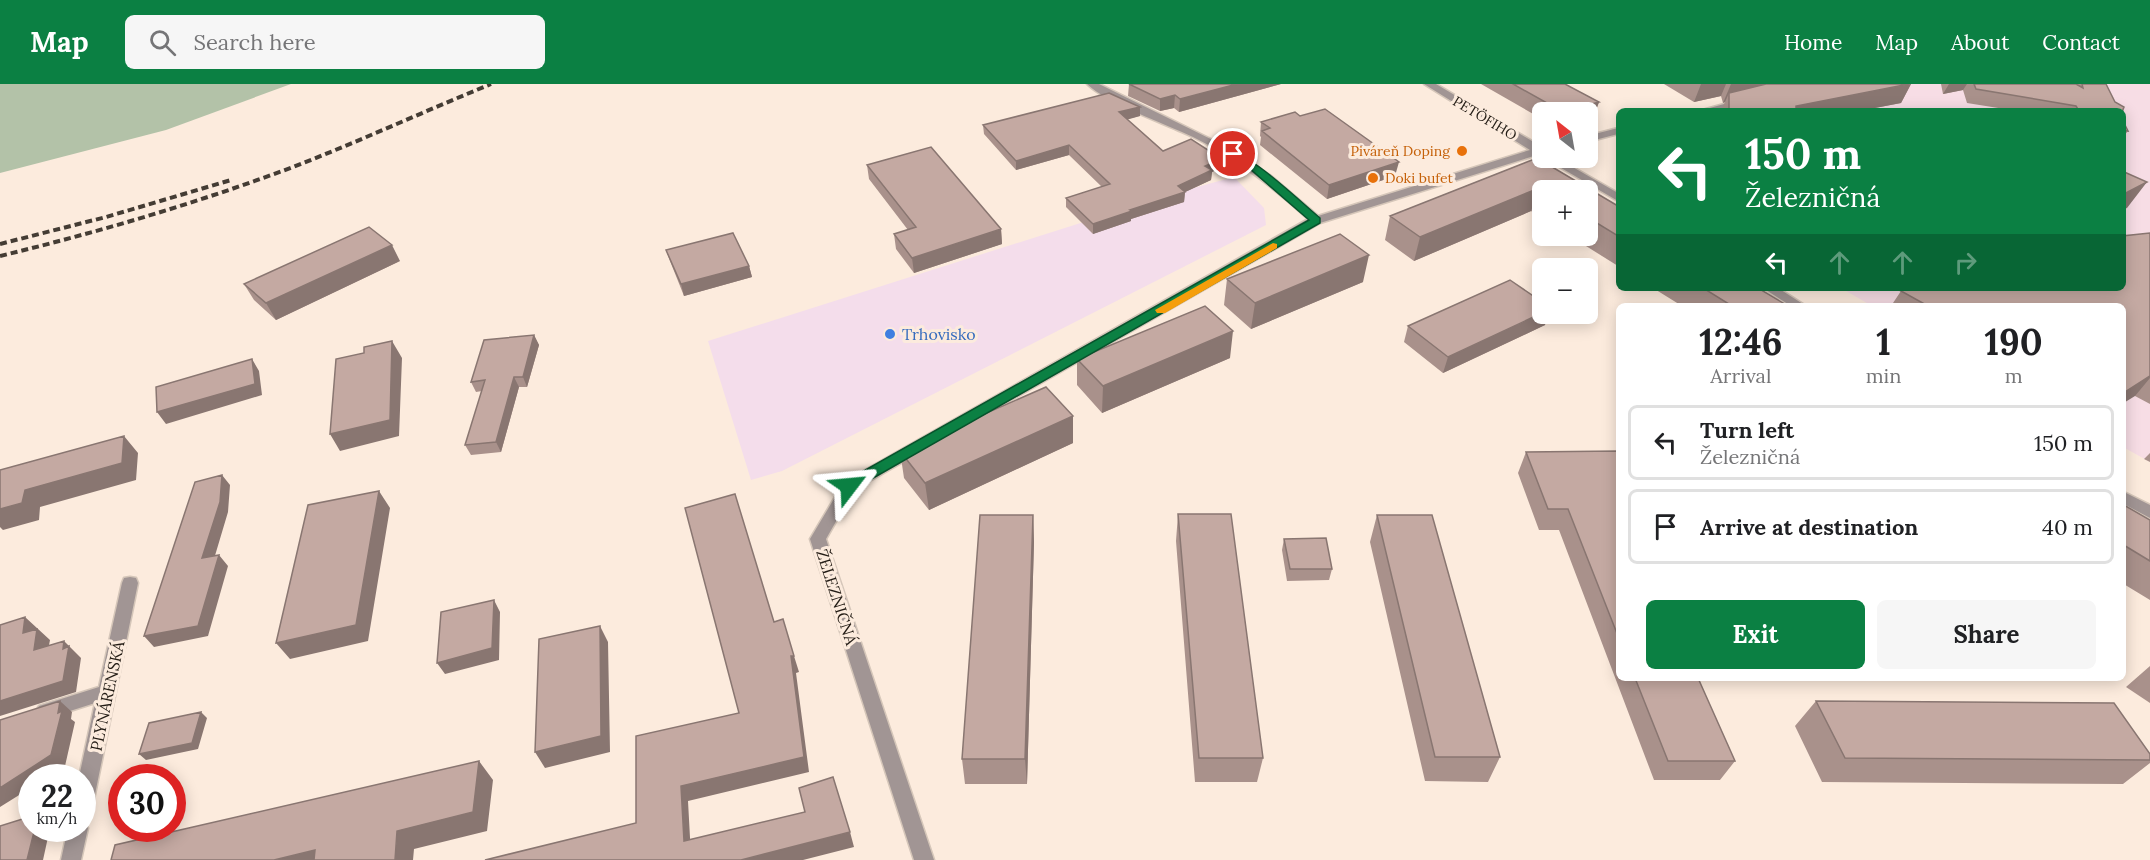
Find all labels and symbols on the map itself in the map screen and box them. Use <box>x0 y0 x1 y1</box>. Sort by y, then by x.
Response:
street label: PETÖFIHO <box>1450 92 1520 144</box>
north arrow <box>1532 102 1598 168</box>
pin <box>1207 128 1258 179</box>
place label: Piváreň Doping <box>1351 142 1450 160</box>
marker: Piváreň Doping <box>1455 144 1469 158</box>
place label: Doki bufet <box>1385 169 1453 187</box>
marker: Doki bufet <box>1366 171 1380 185</box>
place label: Trhovisko <box>902 324 976 344</box>
marker: Trhovisko <box>883 327 897 341</box>
position arrow <box>817 454 881 518</box>
street label: ŽELEZNIČNÁ <box>812 547 862 648</box>
street label: PLYNÁRENSKÁ <box>86 638 129 753</box>
speed limit sign: 30 <box>108 764 186 842</box>

